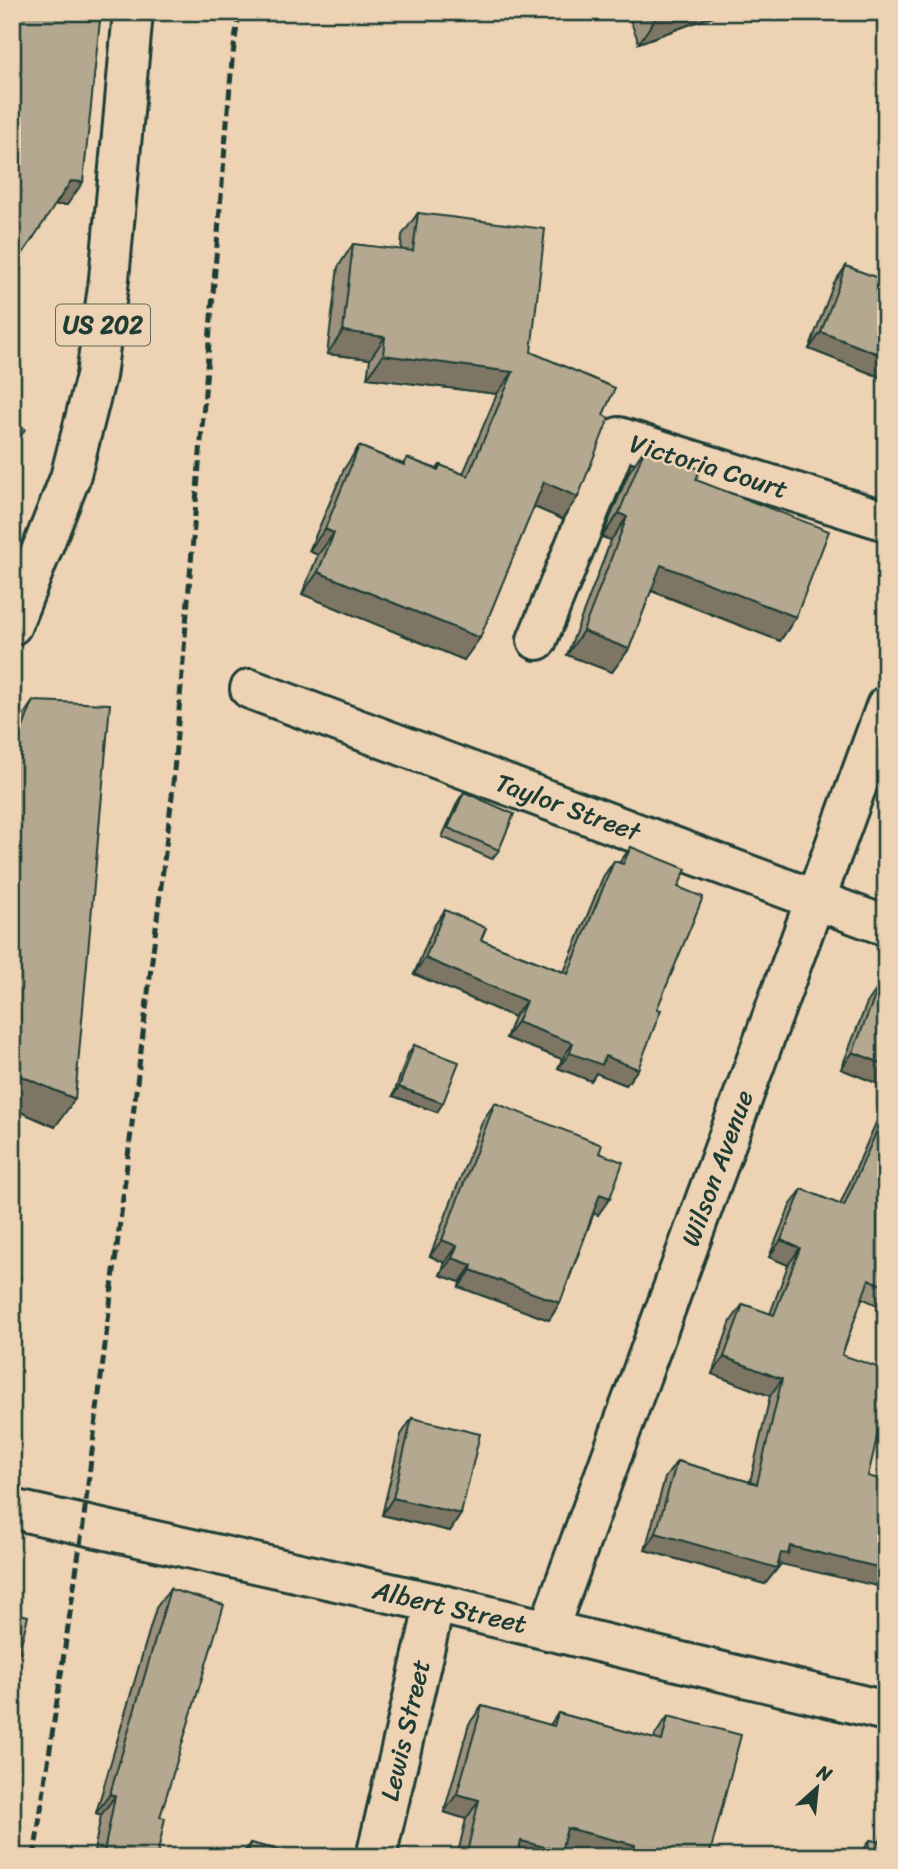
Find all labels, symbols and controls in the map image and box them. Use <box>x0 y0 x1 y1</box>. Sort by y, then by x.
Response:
road number: US 202 <box>56 304 150 346</box>
street label: Victoria Court <box>624 420 794 512</box>
street label: Taylor Street <box>489 759 648 855</box>
street label: Wilson Avenue <box>667 1083 767 1253</box>
street label: Albert Street <box>367 1567 532 1647</box>
street label: Lewis Street <box>366 1655 444 1805</box>
north arrow <box>782 1754 852 1824</box>
text: N <box>810 1755 839 1791</box>

